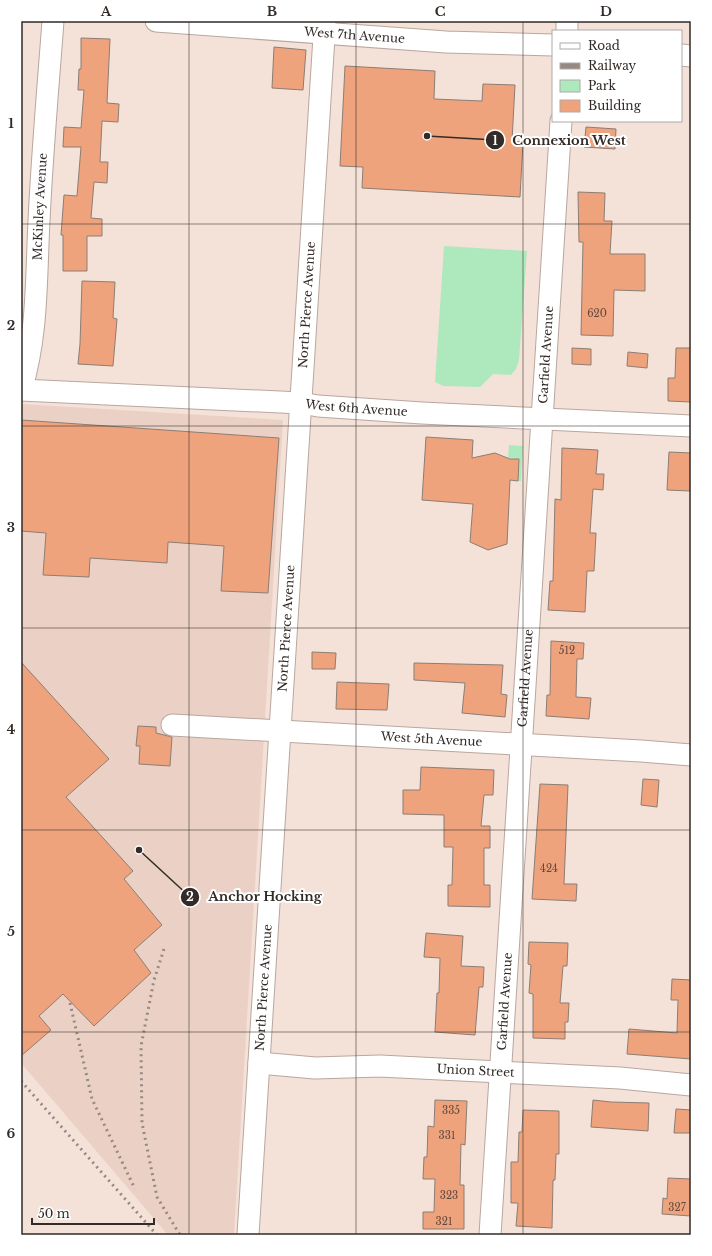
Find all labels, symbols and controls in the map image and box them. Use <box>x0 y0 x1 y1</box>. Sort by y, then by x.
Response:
text: A <box>100 3 112 20</box>
text: B <box>267 3 277 20</box>
text: C <box>435 3 446 20</box>
text: D <box>600 3 612 20</box>
street label: West 7th Avenue <box>303 24 406 46</box>
legend <box>552 30 682 122</box>
text: Road <box>588 38 620 53</box>
text: Railway <box>588 58 637 73</box>
text: Park <box>588 78 616 93</box>
text: Building <box>588 98 642 113</box>
text: 1 <box>8 115 14 132</box>
callout: Connexion West <box>485 128 634 153</box>
text: Connexion West <box>512 132 626 149</box>
text: 1 <box>492 133 498 148</box>
street label: McKinley Avenue <box>29 152 50 261</box>
street label: North Pierce Avenue <box>295 241 318 369</box>
street label: Garfield Avenue <box>535 305 556 404</box>
house number: 620 <box>587 307 607 320</box>
text: 2 <box>7 317 15 334</box>
street label: West 6th Avenue <box>303 396 408 419</box>
text: 3 <box>7 519 15 536</box>
street label: North Pierce Avenue <box>274 564 298 692</box>
street label: Garfield Avenue <box>514 628 536 728</box>
house number: 512 <box>559 644 575 657</box>
text: 4 <box>7 721 16 738</box>
street label: West 5th Avenue <box>379 729 483 749</box>
house number: 424 <box>540 862 558 875</box>
callout: Anchor Hocking <box>180 884 329 909</box>
text: Anchor Hocking <box>207 888 323 905</box>
text: 2 <box>186 889 194 904</box>
text: 5 <box>7 923 15 940</box>
street label: North Pierce Avenue <box>252 923 275 1051</box>
street label: Garfield Avenue <box>494 952 515 1051</box>
street label: Union Street <box>436 1061 515 1080</box>
house number: 335 <box>442 1104 460 1117</box>
text: 6 <box>7 1125 16 1142</box>
house number: 331 <box>439 1129 455 1142</box>
house number: 323 <box>440 1189 458 1202</box>
scale bar <box>32 1200 154 1226</box>
house number: 327 <box>668 1201 687 1214</box>
text: 50 m <box>38 1206 70 1221</box>
house number: 321 <box>436 1215 452 1228</box>

